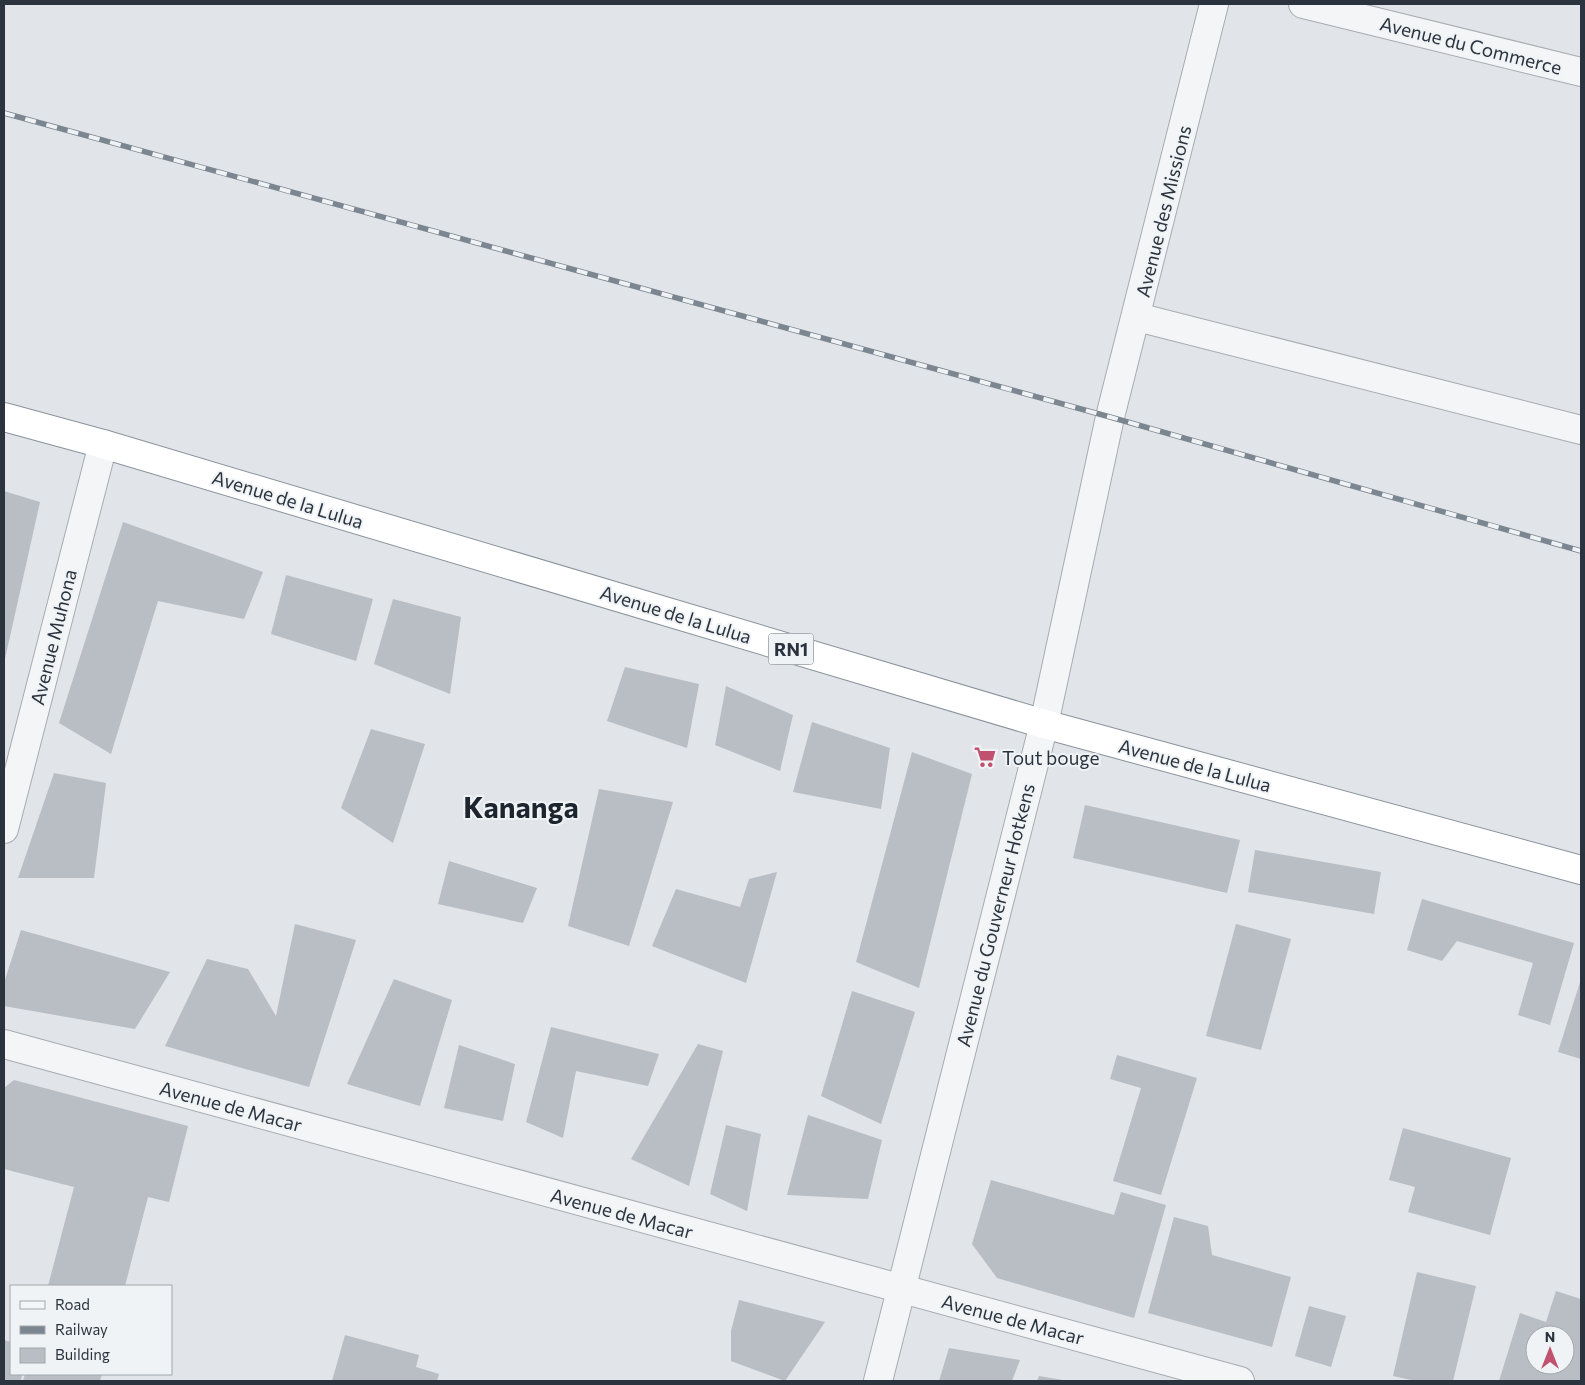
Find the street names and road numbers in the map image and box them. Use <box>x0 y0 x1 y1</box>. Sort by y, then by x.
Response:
street label: Avenue du Commerce <box>1378 11 1564 79</box>
street label: Avenue des Missions <box>1131 123 1195 299</box>
street label: Avenue de la Lulua <box>210 465 366 533</box>
street label: Avenue Muhona <box>25 567 81 707</box>
street label: Avenue de la Lulua <box>598 580 754 648</box>
road number: RN1 <box>768 634 814 664</box>
street label: Avenue de la Lulua <box>1116 734 1274 796</box>
street label: Avenue du Gouverneur Hotkens <box>951 781 1039 1049</box>
street label: Avenue de Macar <box>157 1076 305 1136</box>
street label: Avenue de Macar <box>548 1183 696 1243</box>
street label: Avenue de Macar <box>939 1289 1087 1349</box>

